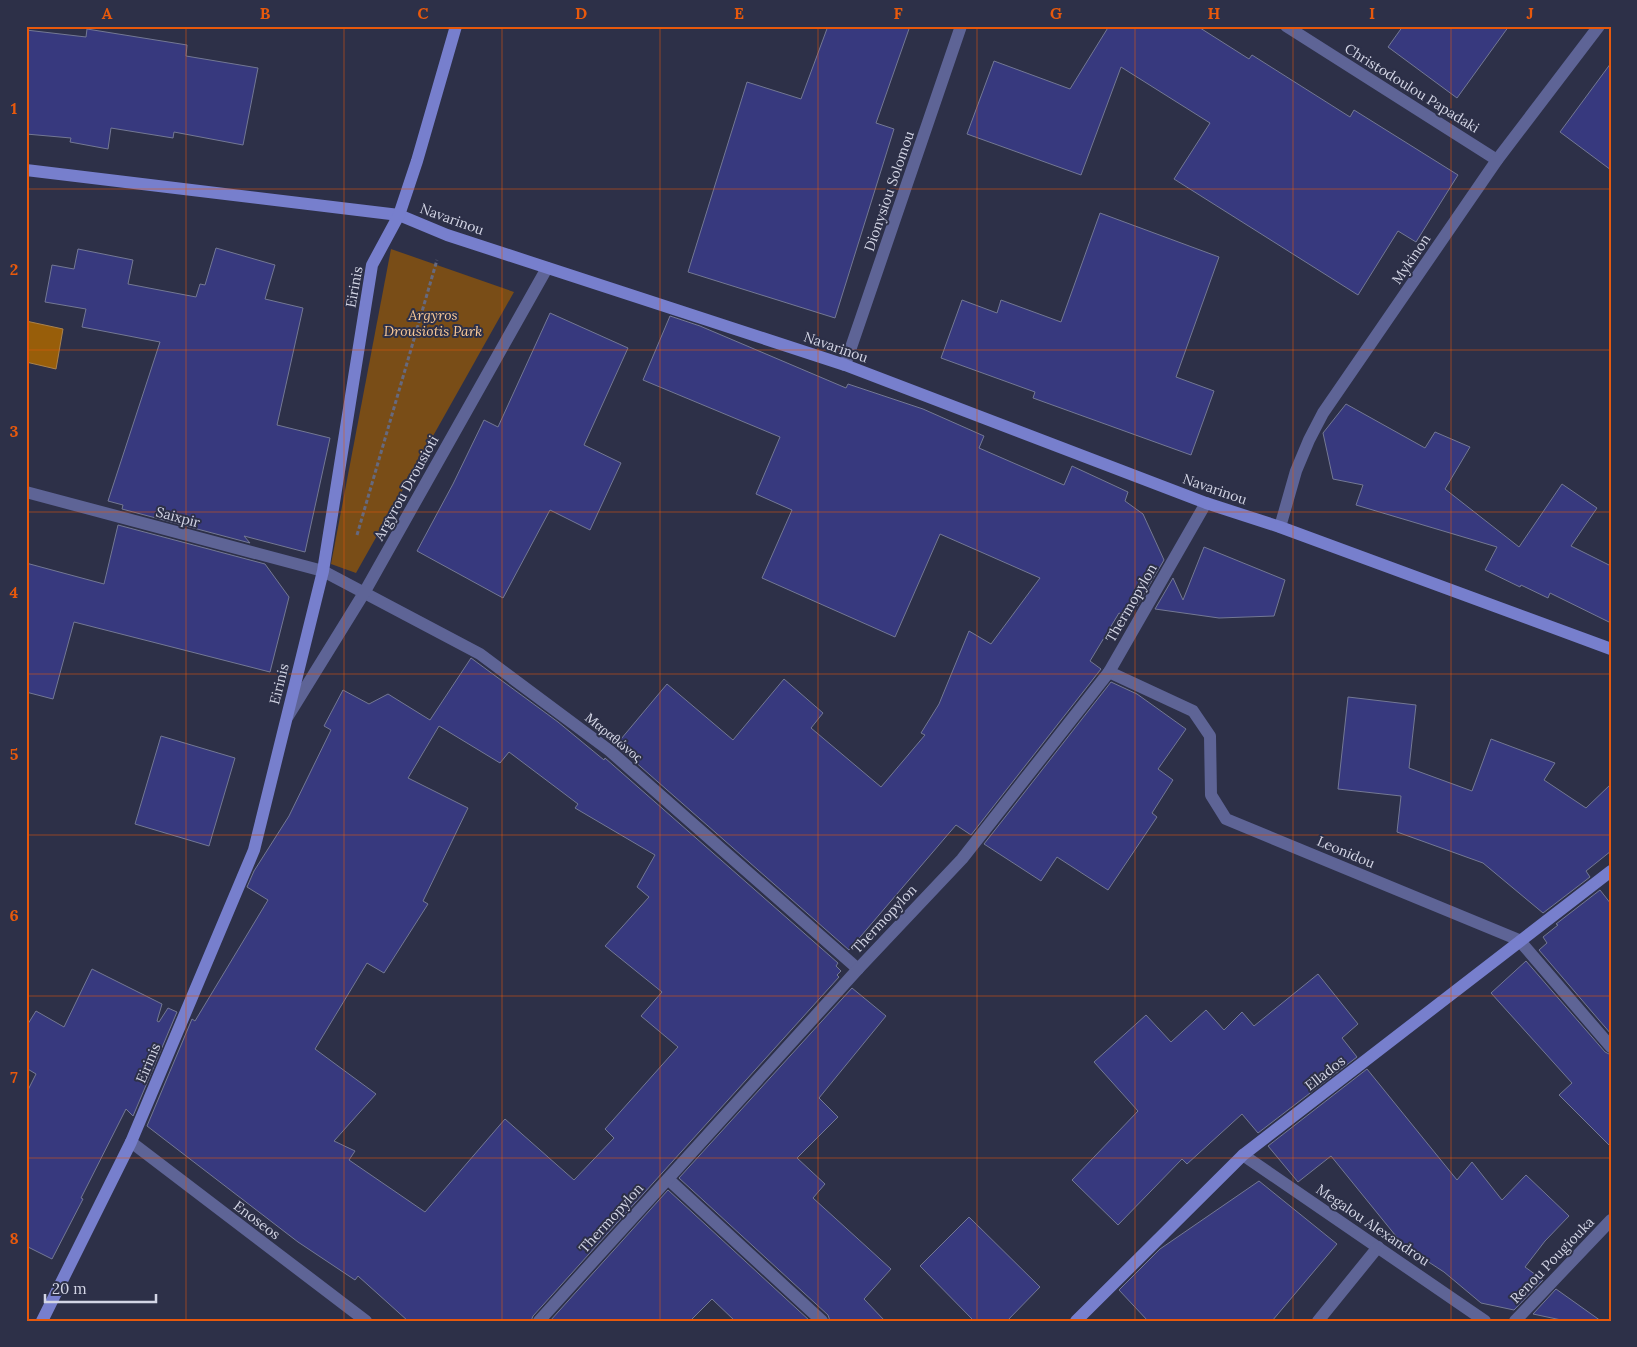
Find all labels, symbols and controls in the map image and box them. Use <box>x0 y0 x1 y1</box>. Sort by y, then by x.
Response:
text: A <box>102 3 113 23</box>
text: B <box>260 3 271 23</box>
text: C <box>417 3 429 23</box>
text: D <box>575 3 587 23</box>
text: E <box>734 3 744 23</box>
text: F <box>893 3 903 23</box>
text: G <box>1050 3 1062 23</box>
text: H <box>1208 3 1221 23</box>
text: I <box>1369 3 1375 23</box>
text: J <box>1526 3 1534 23</box>
street label: Christodoulou Papadaki <box>1341 39 1483 137</box>
text: 1 <box>11 98 17 118</box>
street label: Dionysiou Solomou <box>860 128 918 254</box>
street label: Navarinou <box>418 199 486 239</box>
street label: Mykinon <box>1388 230 1435 287</box>
text: 2 <box>10 259 18 279</box>
street label: Eirinis <box>342 265 366 309</box>
park label: Argyros Drousiotis Park <box>384 306 482 340</box>
street label: Navarinou <box>801 328 871 366</box>
text: 3 <box>10 421 19 441</box>
street label: Argyrou Drousioti <box>369 432 442 545</box>
street label: Navarinou <box>1180 470 1250 508</box>
street label: Saixpir <box>154 502 202 532</box>
street label: Thermopylon <box>1101 560 1161 646</box>
text: 4 <box>10 582 19 602</box>
street label: Eirinis <box>265 662 293 706</box>
street label: Μαραθώνος <box>582 708 647 766</box>
text: 5 <box>10 744 19 764</box>
street label: Leonidou <box>1314 832 1378 872</box>
street label: Thermopylon <box>847 880 921 957</box>
text: 6 <box>9 905 19 925</box>
street label: Eirinis <box>132 1040 164 1086</box>
street label: Ellados <box>1301 1052 1349 1094</box>
text: 7 <box>10 1067 18 1087</box>
street label: Thermopylon <box>575 1179 647 1257</box>
street label: Megalou Alexandrou <box>1313 1180 1433 1270</box>
street label: Enoseos <box>230 1197 284 1243</box>
street label: Renou Pougiouka <box>1506 1213 1598 1307</box>
text: 8 <box>9 1228 19 1248</box>
scale bar <box>45 1272 156 1304</box>
text: 20 m <box>52 1279 87 1298</box>

